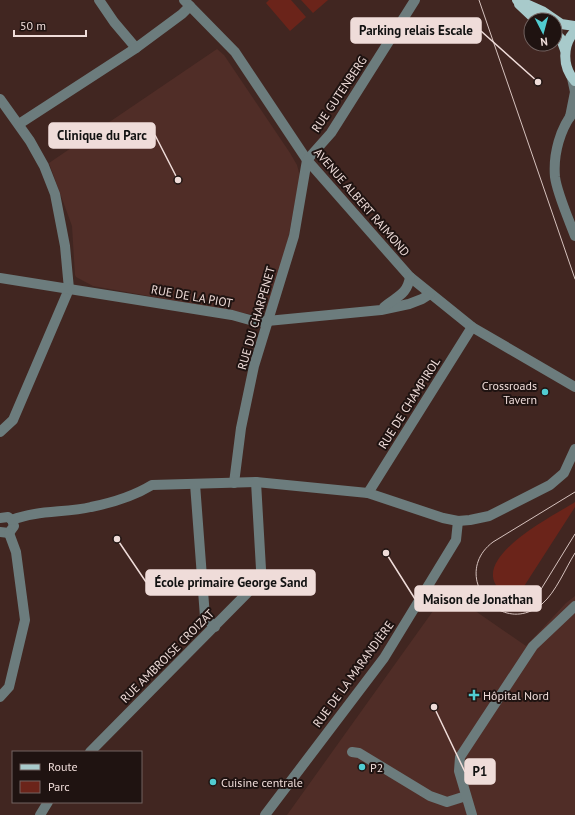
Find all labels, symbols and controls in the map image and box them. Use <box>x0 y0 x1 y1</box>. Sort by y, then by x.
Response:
scale bar <box>14 12 86 38</box>
north arrow <box>523 12 563 52</box>
text: 50 m <box>20 18 46 33</box>
callout: Parking relais Escale <box>351 18 481 43</box>
text: Parking relais Escale <box>359 22 473 39</box>
text: N <box>540 35 548 49</box>
street label: RUE GUTENBERG <box>308 53 370 135</box>
callout: Clinique du Parc <box>49 123 155 148</box>
text: Clinique du Parc <box>57 127 147 144</box>
street label: AVENUE ALBERT RAIMOND <box>311 145 413 259</box>
street label: RUE DU CHARPENET <box>234 264 278 371</box>
street label: RUE DE LA PIOT <box>150 281 234 311</box>
street label: RUE DE CHAMPIROL <box>375 355 443 451</box>
place label: Crossroads Tavern <box>482 378 537 407</box>
marker: Crossroads Tavern <box>540 387 550 397</box>
callout: École primaire George Sand <box>146 570 315 595</box>
text: École primaire George Sand <box>155 574 307 591</box>
callout: Maison de Jonathan <box>415 586 541 611</box>
text: Maison de Jonathan <box>423 591 533 608</box>
street label: RUE AMBROISE CROIZAT <box>117 606 217 706</box>
street label: RUE DE LA MARANDIÈRE <box>309 618 397 730</box>
place label: Hôpital Nord <box>483 688 549 703</box>
marker: Hôpital Nord <box>468 689 480 701</box>
legend <box>12 751 142 803</box>
text: Route <box>48 759 78 774</box>
callout: P1 <box>465 759 495 784</box>
place label: P2 <box>370 760 383 775</box>
marker: P2 <box>357 762 367 772</box>
text: P1 <box>473 763 487 780</box>
place label: Cuisine centrale <box>221 775 303 790</box>
marker: Cuisine centrale <box>208 777 218 787</box>
text: Parc <box>48 779 70 794</box>

